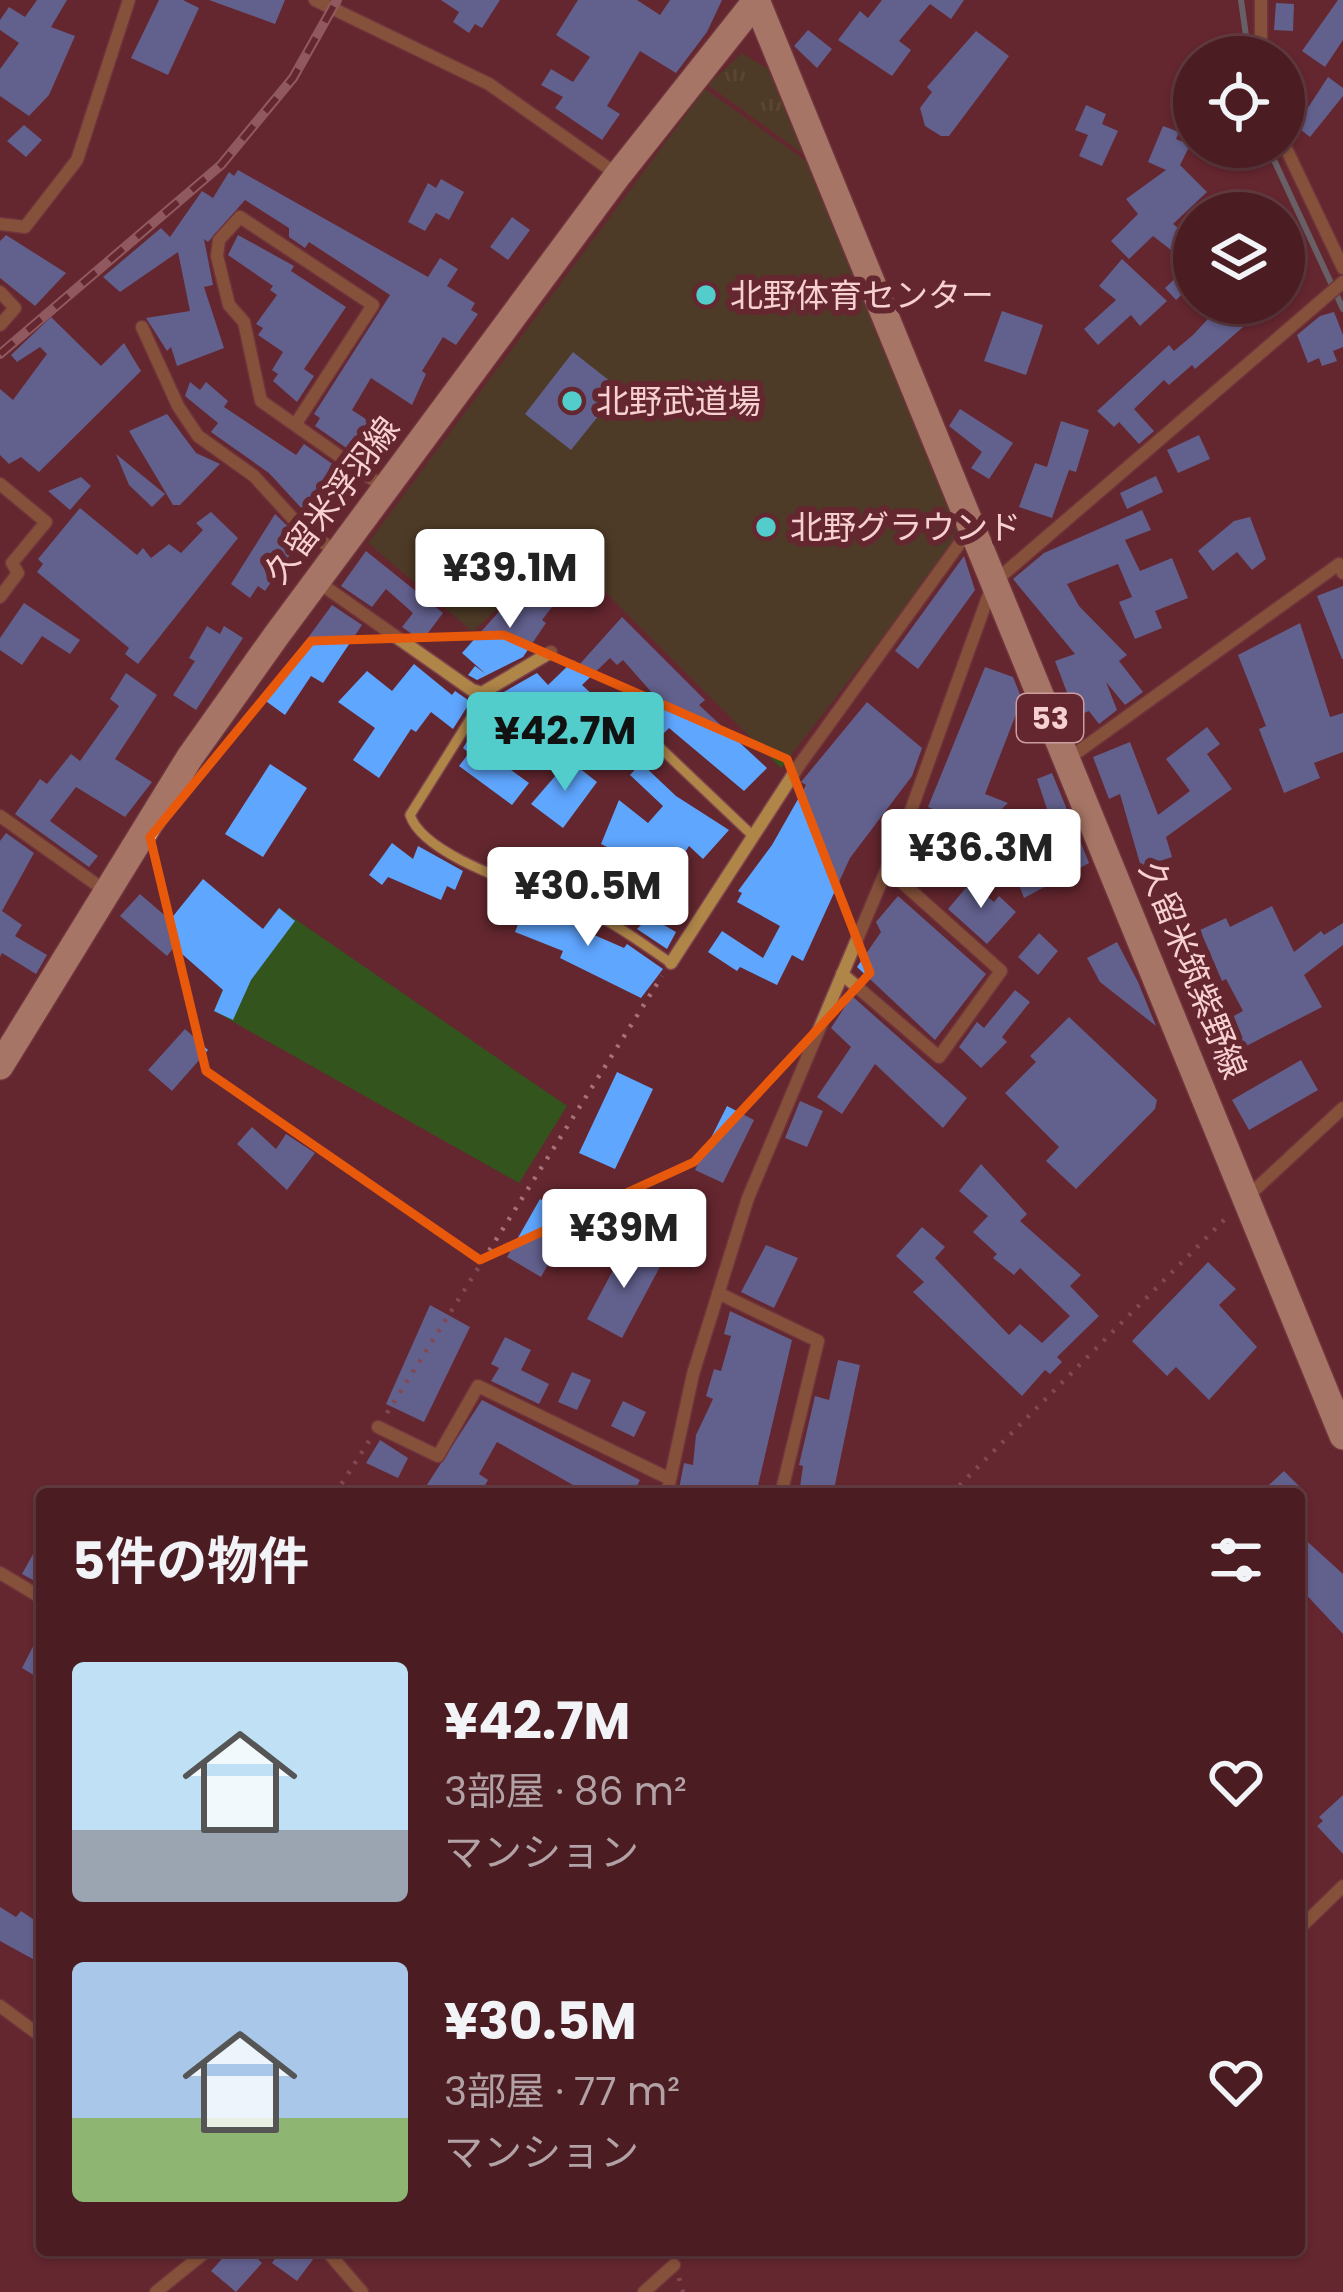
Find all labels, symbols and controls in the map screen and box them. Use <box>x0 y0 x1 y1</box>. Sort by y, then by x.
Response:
map controls <box>1173 36 1305 324</box>
button: locate <box>1173 36 1305 168</box>
button: layers <box>1173 192 1305 324</box>
place label: 北野体育センター <box>730 272 994 319</box>
marker: 北野体育センター <box>693 282 719 308</box>
place label: 北野武道場 <box>596 378 761 425</box>
marker: 北野武道場 <box>559 388 585 414</box>
street label: 久留米浮羽線 <box>254 407 410 593</box>
place label: 北野グラウンド <box>790 504 1021 551</box>
marker: 北野グラウンド <box>753 514 779 540</box>
pin: ¥39.1M <box>412 529 608 631</box>
text: ¥39.1M <box>442 540 578 595</box>
pin: ¥42.7M <box>467 692 663 794</box>
road number: 53 <box>1017 694 1083 742</box>
text: ¥42.7M <box>494 703 636 758</box>
pin: ¥36.3M <box>883 809 1079 911</box>
text: ¥36.3M <box>908 820 1054 875</box>
pin: ¥30.5M <box>490 847 686 949</box>
street label: 久留米筑紫野線 <box>1128 854 1258 1086</box>
text: ¥30.5M <box>514 858 662 913</box>
pin: ¥39M <box>553 1189 695 1291</box>
text: ¥39M <box>569 1200 679 1255</box>
text: 5件の物件 <box>72 1525 309 1597</box>
icon: filters <box>1203 1527 1269 1593</box>
text: ¥42.7M <box>444 1685 630 1757</box>
icon: home <box>168 1710 312 1854</box>
icon: heart <box>1203 1749 1269 1815</box>
text: 3部屋 · 86 m² <box>444 1764 687 1819</box>
text: マンション <box>444 1825 639 1880</box>
text: ¥30.5M <box>444 1985 637 2057</box>
icon: home <box>168 2010 312 2154</box>
icon: heart <box>1203 2049 1269 2115</box>
text: 3部屋 · 77 m² <box>444 2064 680 2119</box>
text: マンション <box>444 2125 639 2180</box>

